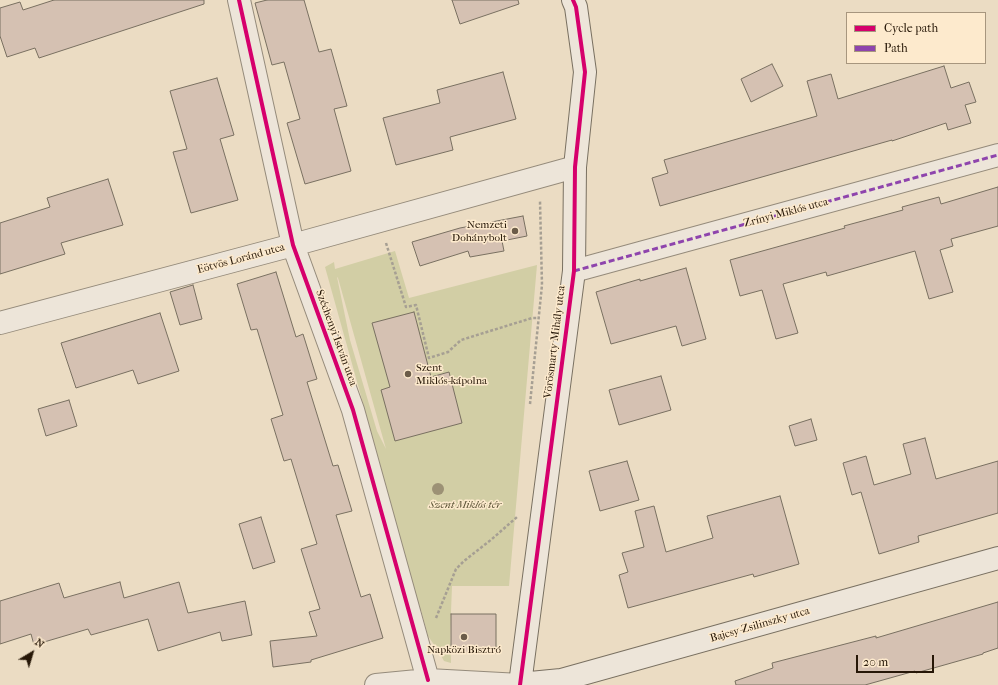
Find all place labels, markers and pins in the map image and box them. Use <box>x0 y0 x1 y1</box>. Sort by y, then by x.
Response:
place label: Nemzeti Dohánybolt <box>452 218 507 244</box>
marker: Nemzeti Dohánybolt <box>510 226 520 236</box>
place label: Szent Miklós-kápolna <box>416 361 487 387</box>
marker: Szent Miklós-kápolna <box>403 369 413 379</box>
marker: Napközi Bisztró <box>459 632 469 642</box>
place label: Napközi Bisztró <box>427 643 501 657</box>

